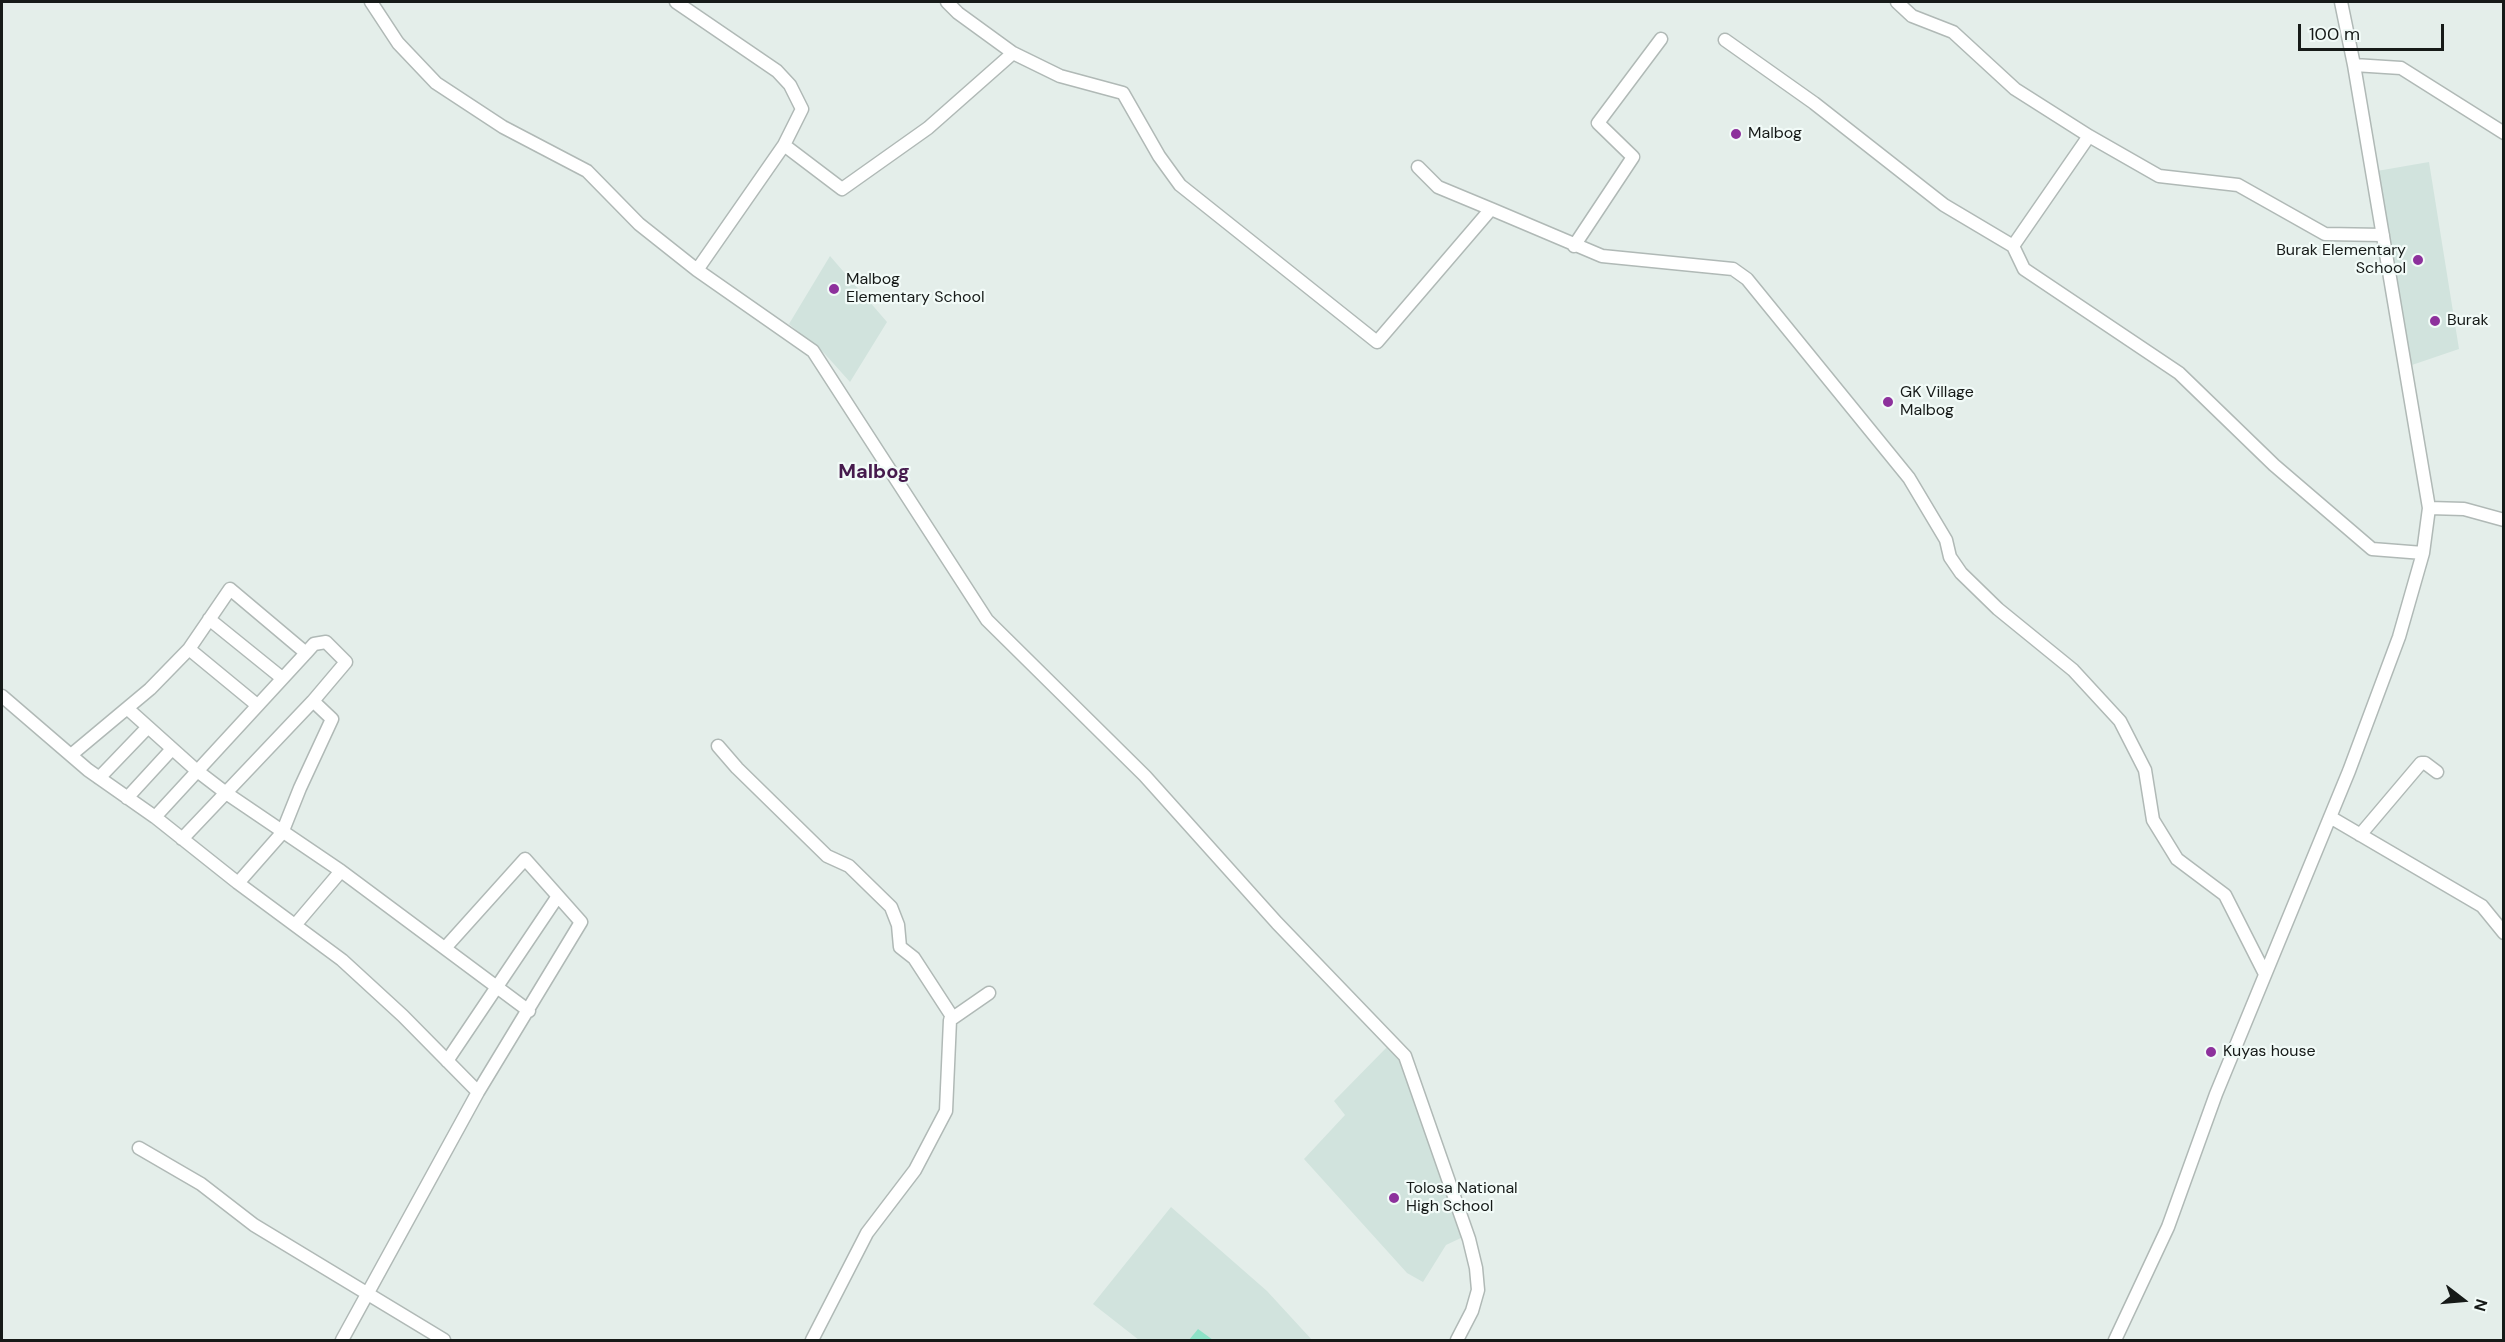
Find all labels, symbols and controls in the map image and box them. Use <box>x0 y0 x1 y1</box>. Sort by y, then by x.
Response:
scale bar <box>2301 12 2446 50</box>
text: 100 m <box>2309 22 2360 46</box>
place label: Malbog <box>1748 124 1802 144</box>
marker: Malbog <box>1729 127 1743 141</box>
place label: Burak Elementary School <box>2276 241 2406 279</box>
marker: Burak Elementary School <box>2411 253 2425 267</box>
place label: Malbog Elementary School <box>846 270 984 308</box>
marker: Malbog Elementary School <box>827 282 841 296</box>
place label: Burak <box>2447 311 2489 331</box>
marker: Burak <box>2428 314 2442 328</box>
place label: GK Village Malbog <box>1900 383 1974 421</box>
marker: GK Village Malbog <box>1881 395 1895 409</box>
district label: Malbog <box>838 461 910 485</box>
place label: Kuyas house <box>2223 1042 2316 1062</box>
marker: Kuyas house <box>2204 1045 2218 1059</box>
place label: Tolosa National High School <box>1406 1179 1518 1217</box>
marker: Tolosa National High School <box>1387 1191 1401 1205</box>
north arrow <box>2433 1270 2493 1330</box>
text: N <box>2469 1297 2492 1314</box>

